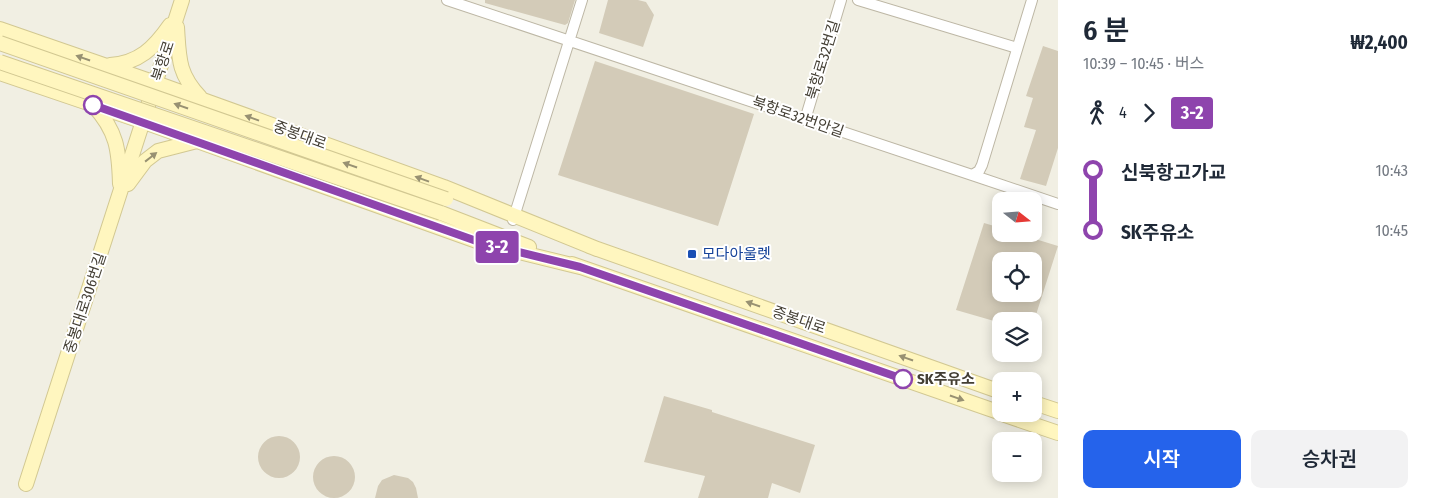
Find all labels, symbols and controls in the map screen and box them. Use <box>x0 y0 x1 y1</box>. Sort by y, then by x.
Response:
text: 6 분 <box>1083 14 1129 47</box>
street label: 북항로32번길 <box>802 18 844 102</box>
text: ₩2,400 <box>1350 31 1408 54</box>
street label: 북항로 <box>148 39 178 83</box>
one-way arrow <box>75 53 90 61</box>
text: 10:39 – 10:45 · 버스 <box>1083 54 1204 73</box>
street label: 북항로32번안길 <box>750 93 846 141</box>
unlabelled marker <box>83 95 103 115</box>
icon: walk <box>1083 99 1111 127</box>
icon: forward <box>1135 99 1163 127</box>
one-way arrow <box>173 102 188 109</box>
text: 3-2 <box>1181 102 1203 124</box>
text: 4 <box>1119 103 1127 122</box>
one-way arrow <box>245 114 260 121</box>
street label: 중봉대로 <box>271 117 329 153</box>
one-way arrow <box>144 151 157 162</box>
one-way arrow <box>343 161 358 169</box>
text: 신북항고가교 <box>1121 161 1226 184</box>
text: 10:43 <box>1375 161 1408 180</box>
one-way arrow <box>414 175 429 183</box>
north arrow <box>992 192 1042 242</box>
map controls <box>992 192 1042 482</box>
text: SK주유소 <box>1121 221 1194 244</box>
text: 10:45 <box>1375 221 1408 240</box>
line badge: 3-2 <box>468 231 526 263</box>
text: 3-2 <box>486 236 508 258</box>
place label: 모다아울렛 <box>702 245 771 263</box>
marker: 모다아울렛 <box>686 248 698 260</box>
street label: 중봉대로306번길 <box>60 250 110 356</box>
button: locate <box>992 252 1042 302</box>
one-way arrow <box>745 300 760 307</box>
street label: 중봉대로 <box>770 303 828 337</box>
button: layers <box>992 312 1042 362</box>
one-way arrow <box>898 354 913 362</box>
marker: SK주유소 <box>893 369 913 389</box>
place label: SK주유소 <box>917 370 975 388</box>
button: + <box>992 372 1042 422</box>
one-way arrow <box>950 394 965 402</box>
button: 시작 <box>1083 430 1241 488</box>
button: 승차권 <box>1251 430 1408 488</box>
button: − <box>992 432 1042 482</box>

